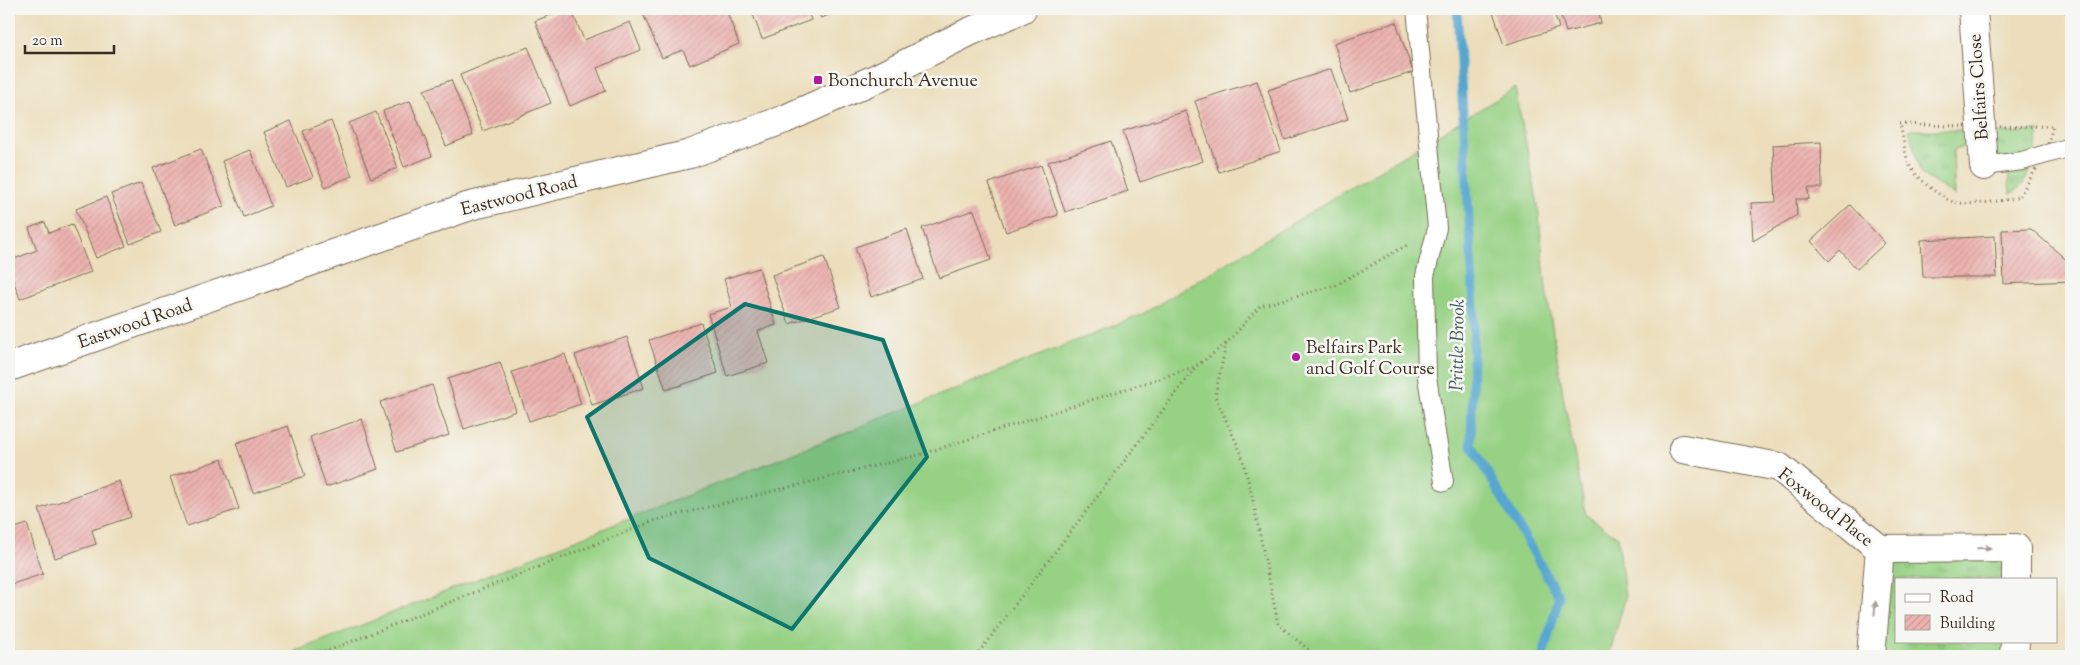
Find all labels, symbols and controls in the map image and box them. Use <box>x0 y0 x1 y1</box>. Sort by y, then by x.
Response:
scale bar <box>25 22 114 54</box>
text: 20 m <box>32 31 63 52</box>
street label: Belfairs Close <box>1963 33 1997 141</box>
place label: Bonchurch Avenue <box>828 69 978 95</box>
marker: Bonchurch Avenue <box>812 74 824 86</box>
street label: Eastwood Road <box>458 170 581 224</box>
street label: Eastwood Road <box>75 293 196 357</box>
water label: Prittle Brook <box>1444 298 1473 391</box>
place label: Belfairs Park and Golf Course <box>1306 336 1435 383</box>
marker: Belfairs Park and Golf Course <box>1290 351 1302 363</box>
street label: Foxwood Place <box>1771 463 1878 554</box>
one-way arrow <box>1977 544 1993 552</box>
legend <box>1895 578 2058 642</box>
text: Road <box>1940 588 1974 609</box>
one-way arrow <box>1871 599 1879 615</box>
text: Building <box>1940 614 1995 635</box>

